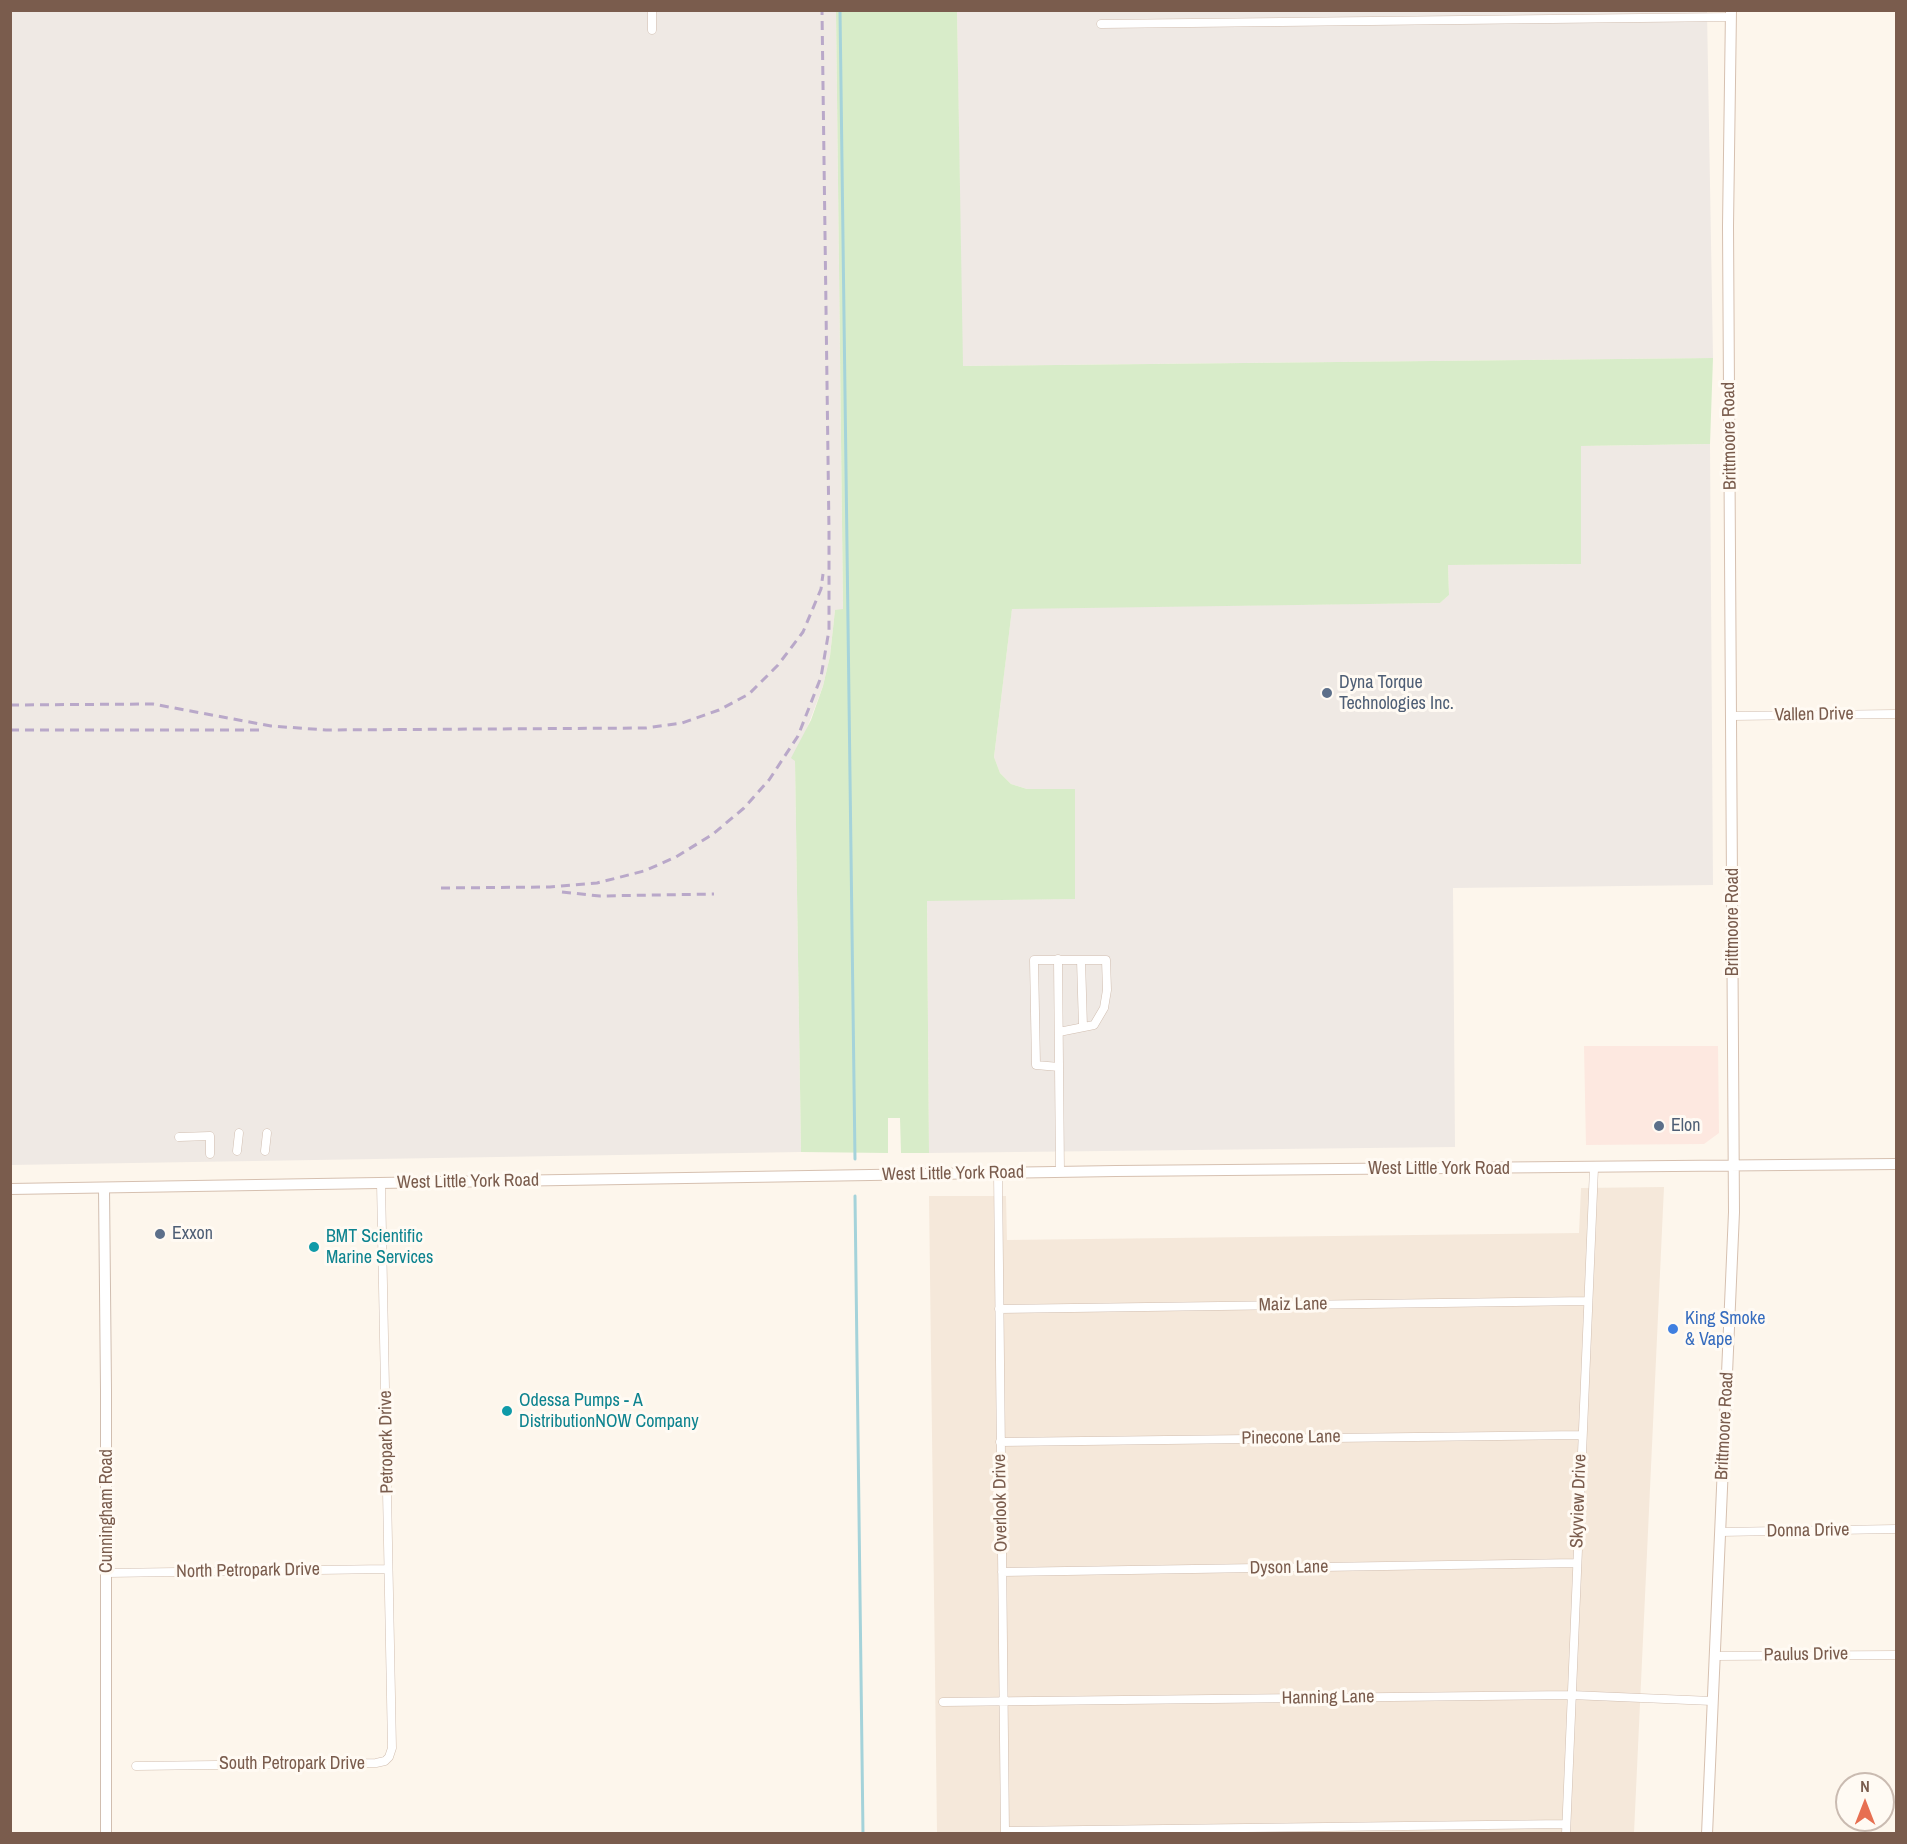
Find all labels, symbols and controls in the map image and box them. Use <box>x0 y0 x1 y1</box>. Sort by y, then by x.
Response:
street label: Brittmoore Road <box>1718 382 1742 490</box>
place label: Dyna Torque Technologies Inc. <box>1339 672 1454 714</box>
marker: Dyna Torque Technologies Inc. <box>1320 686 1334 700</box>
street label: Vallen Drive <box>1774 704 1854 726</box>
street label: Brittmoore Road <box>1722 868 1744 976</box>
place label: Elon <box>1671 1115 1701 1137</box>
marker: Elon <box>1652 1119 1666 1133</box>
street label: West Little York Road <box>1368 1158 1510 1180</box>
street label: West Little York Road <box>882 1162 1024 1186</box>
street label: West Little York Road <box>397 1170 539 1194</box>
place label: Exxon <box>172 1223 213 1245</box>
place label: BMT Scientific Marine Services <box>326 1226 433 1268</box>
marker: Exxon <box>153 1227 167 1241</box>
marker: BMT Scientific Marine Services <box>307 1240 321 1254</box>
street label: Maiz Lane <box>1258 1294 1328 1316</box>
place label: King Smoke & Vape <box>1685 1308 1765 1350</box>
marker: King Smoke & Vape <box>1666 1322 1680 1336</box>
street label: Brittmoore Road <box>1711 1371 1739 1481</box>
street label: Petropark Drive <box>375 1390 399 1494</box>
place label: Odessa Pumps - A DistributionNOW Company <box>519 1390 699 1432</box>
marker: Odessa Pumps - A DistributionNOW Company <box>500 1404 514 1418</box>
street label: Pinecone Lane <box>1241 1426 1341 1450</box>
street label: Cunningham Road <box>96 1449 118 1573</box>
street label: Skyview Drive <box>1567 1453 1591 1549</box>
street label: Overlook Drive <box>989 1454 1013 1552</box>
street label: Donna Drive <box>1766 1519 1850 1543</box>
street label: Dyson Lane <box>1249 1557 1329 1579</box>
street label: North Petropark Drive <box>176 1559 320 1583</box>
street label: Paulus Drive <box>1764 1643 1848 1667</box>
street label: Hanning Lane <box>1281 1686 1375 1710</box>
street label: South Petropark Drive <box>219 1753 365 1775</box>
north arrow <box>1835 1772 1895 1832</box>
text: N <box>1860 1775 1870 1797</box>

